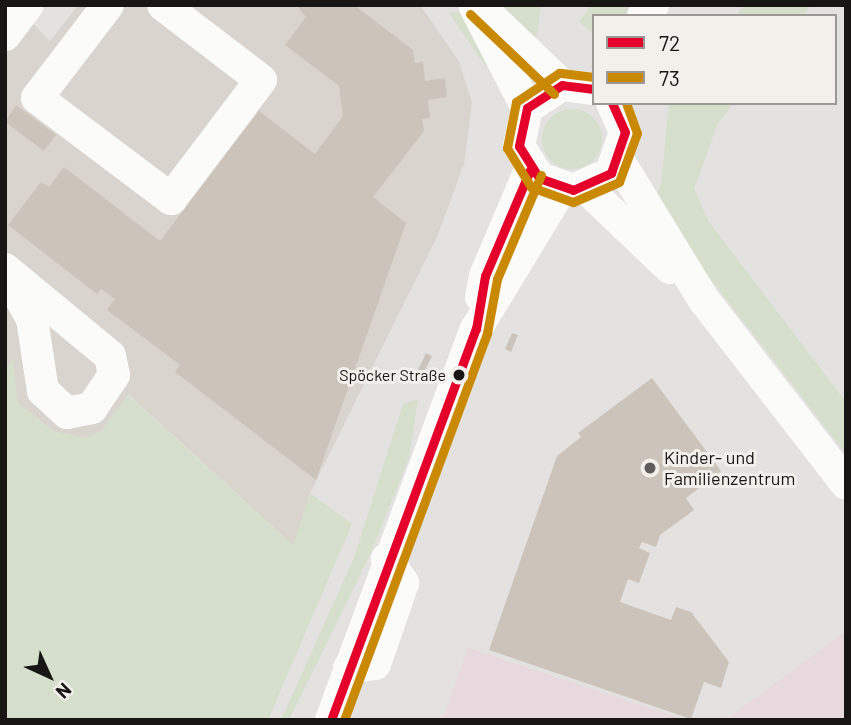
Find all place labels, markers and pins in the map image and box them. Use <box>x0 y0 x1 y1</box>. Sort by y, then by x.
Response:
place label: Spöcker Straße <box>339 365 446 385</box>
marker: Spöcker Straße <box>452 368 466 382</box>
place label: Kinder- und Familienzentrum <box>664 447 795 490</box>
marker: Kinder- und Familienzentrum <box>642 460 658 476</box>

